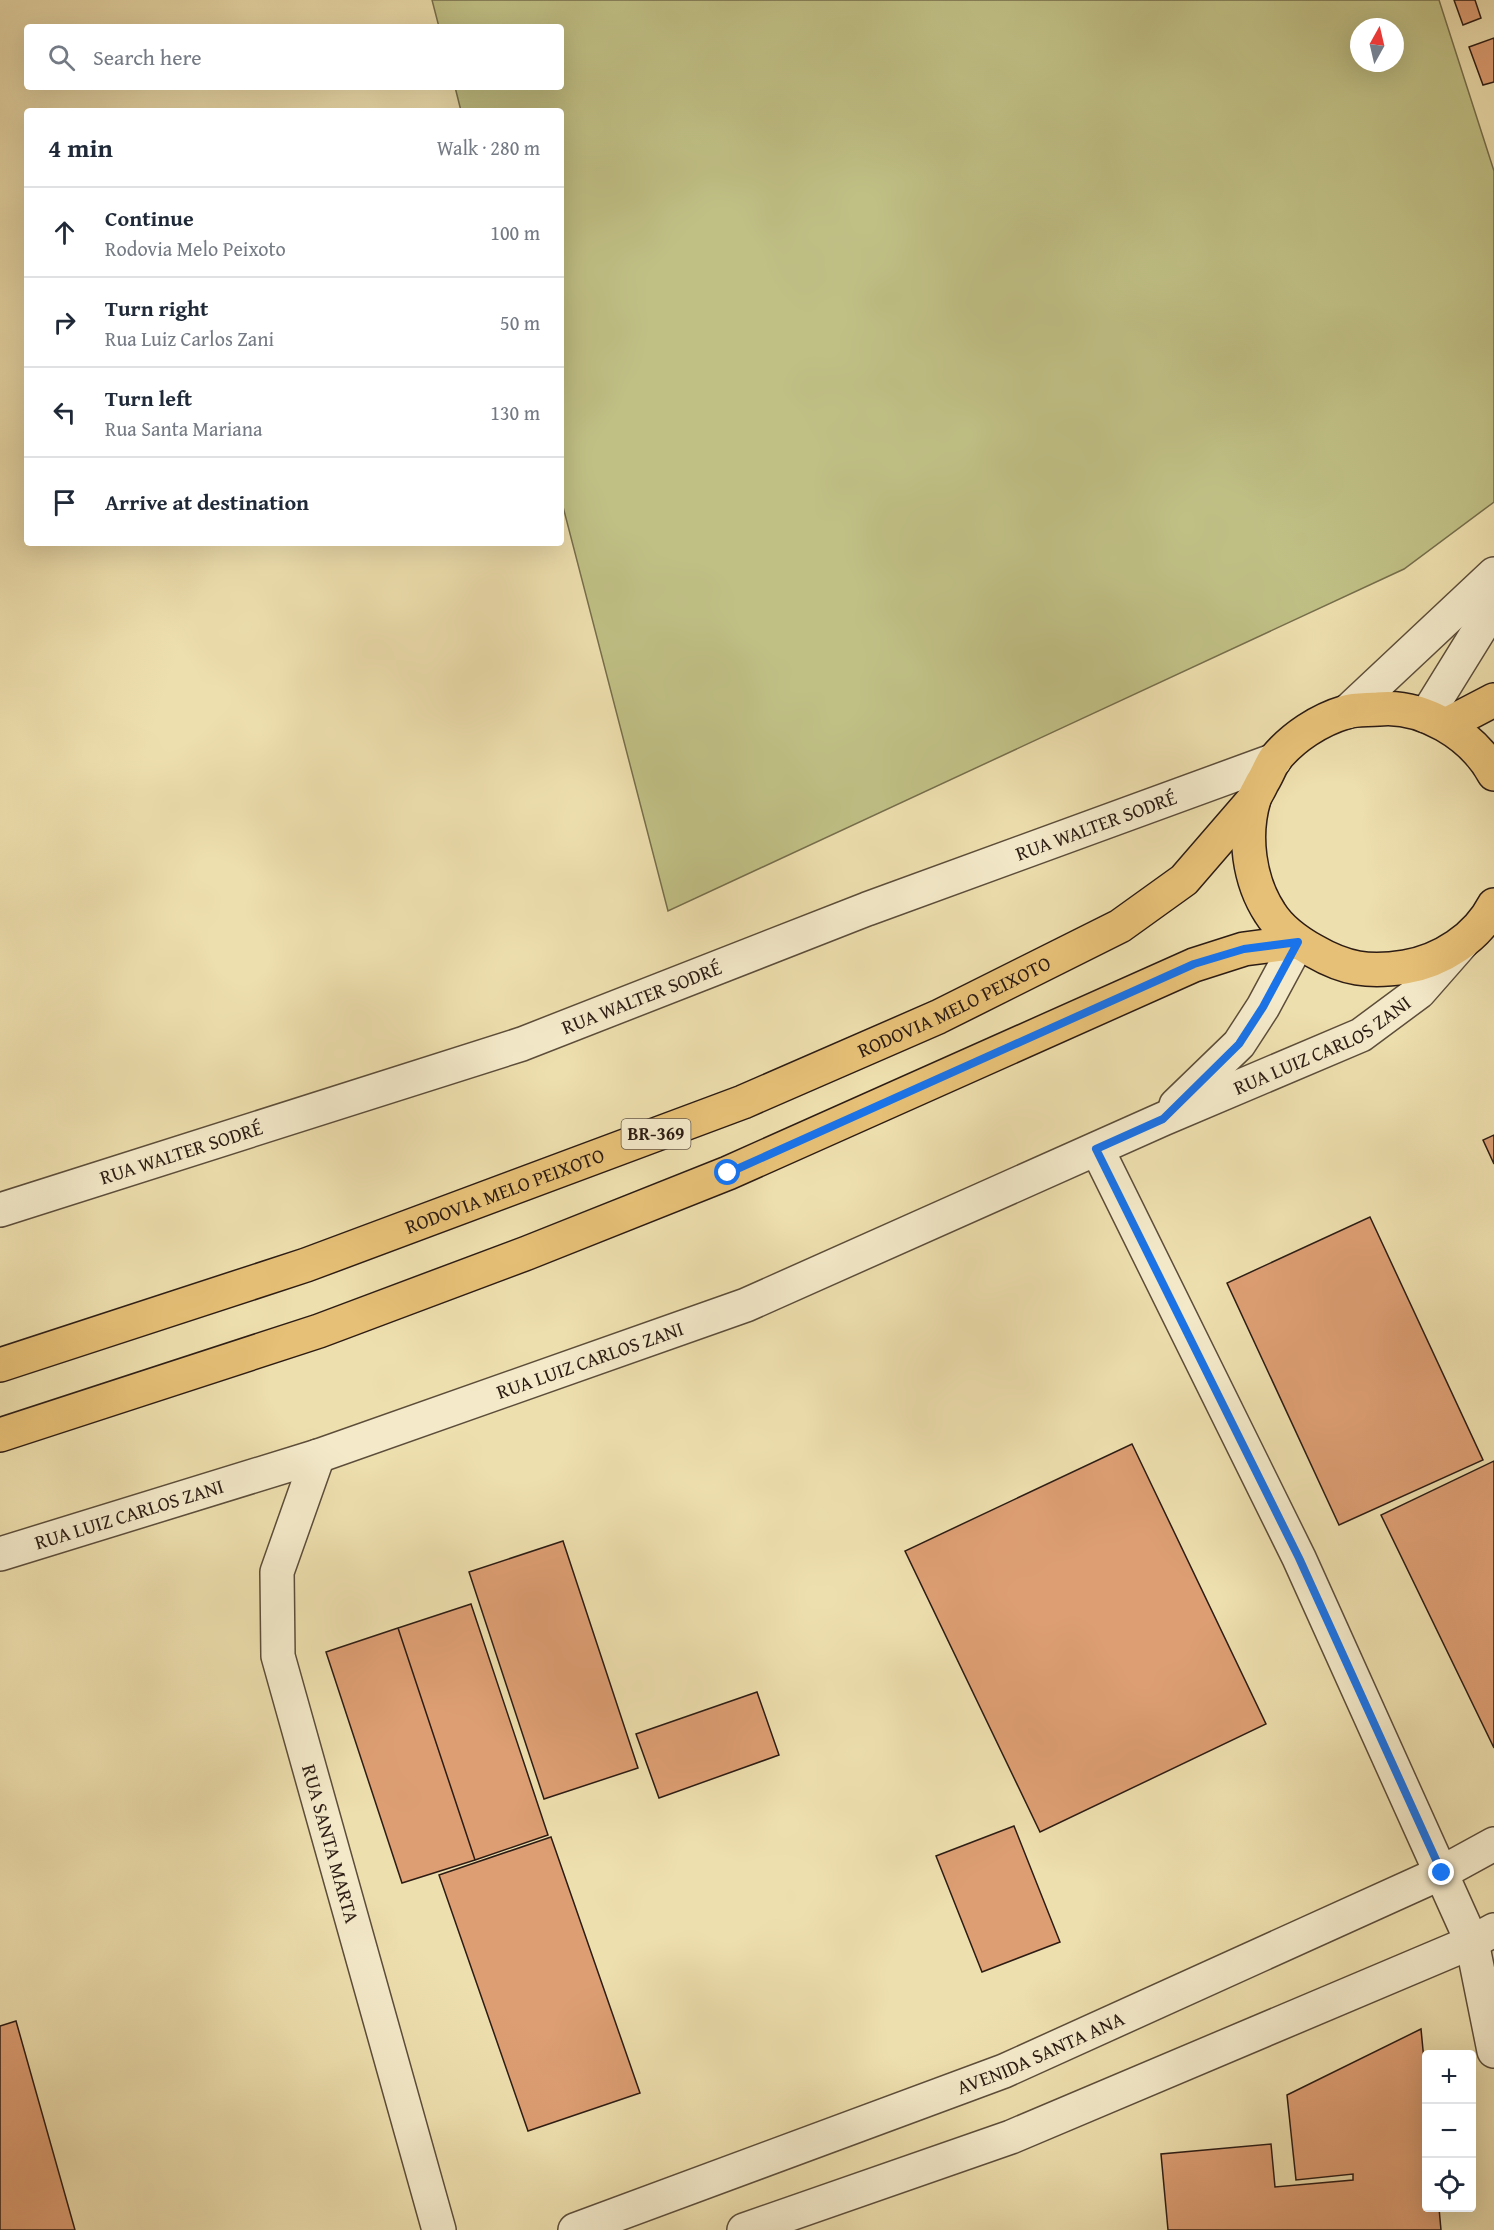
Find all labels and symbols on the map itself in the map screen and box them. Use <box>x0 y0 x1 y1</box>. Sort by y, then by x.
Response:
north arrow <box>1350 18 1404 72</box>
street label: RUA WALTER SODRÉ <box>1011 782 1180 868</box>
street label: RODOVIA MELO PEIXOTO <box>853 948 1056 1064</box>
street label: RUA WALTER SODRÉ <box>557 952 725 1041</box>
street label: RUA LUIZ CARLOS ZANI <box>1229 988 1417 1102</box>
street label: RUA WALTER SODRÉ <box>96 1112 266 1191</box>
road number: BR-369 <box>622 1119 690 1149</box>
street label: RODOVIA MELO PEIXOTO <box>401 1140 608 1241</box>
route start <box>714 1159 740 1185</box>
street label: RUA LUIZ CARLOS ZANI <box>492 1313 687 1406</box>
street label: RUA LUIZ CARLOS ZANI <box>31 1471 227 1557</box>
street label: RUA SANTA MARTA <box>295 1761 367 1926</box>
route end <box>1428 1859 1454 1885</box>
street label: AVENIDA SANTA ANA <box>952 2003 1129 2101</box>

